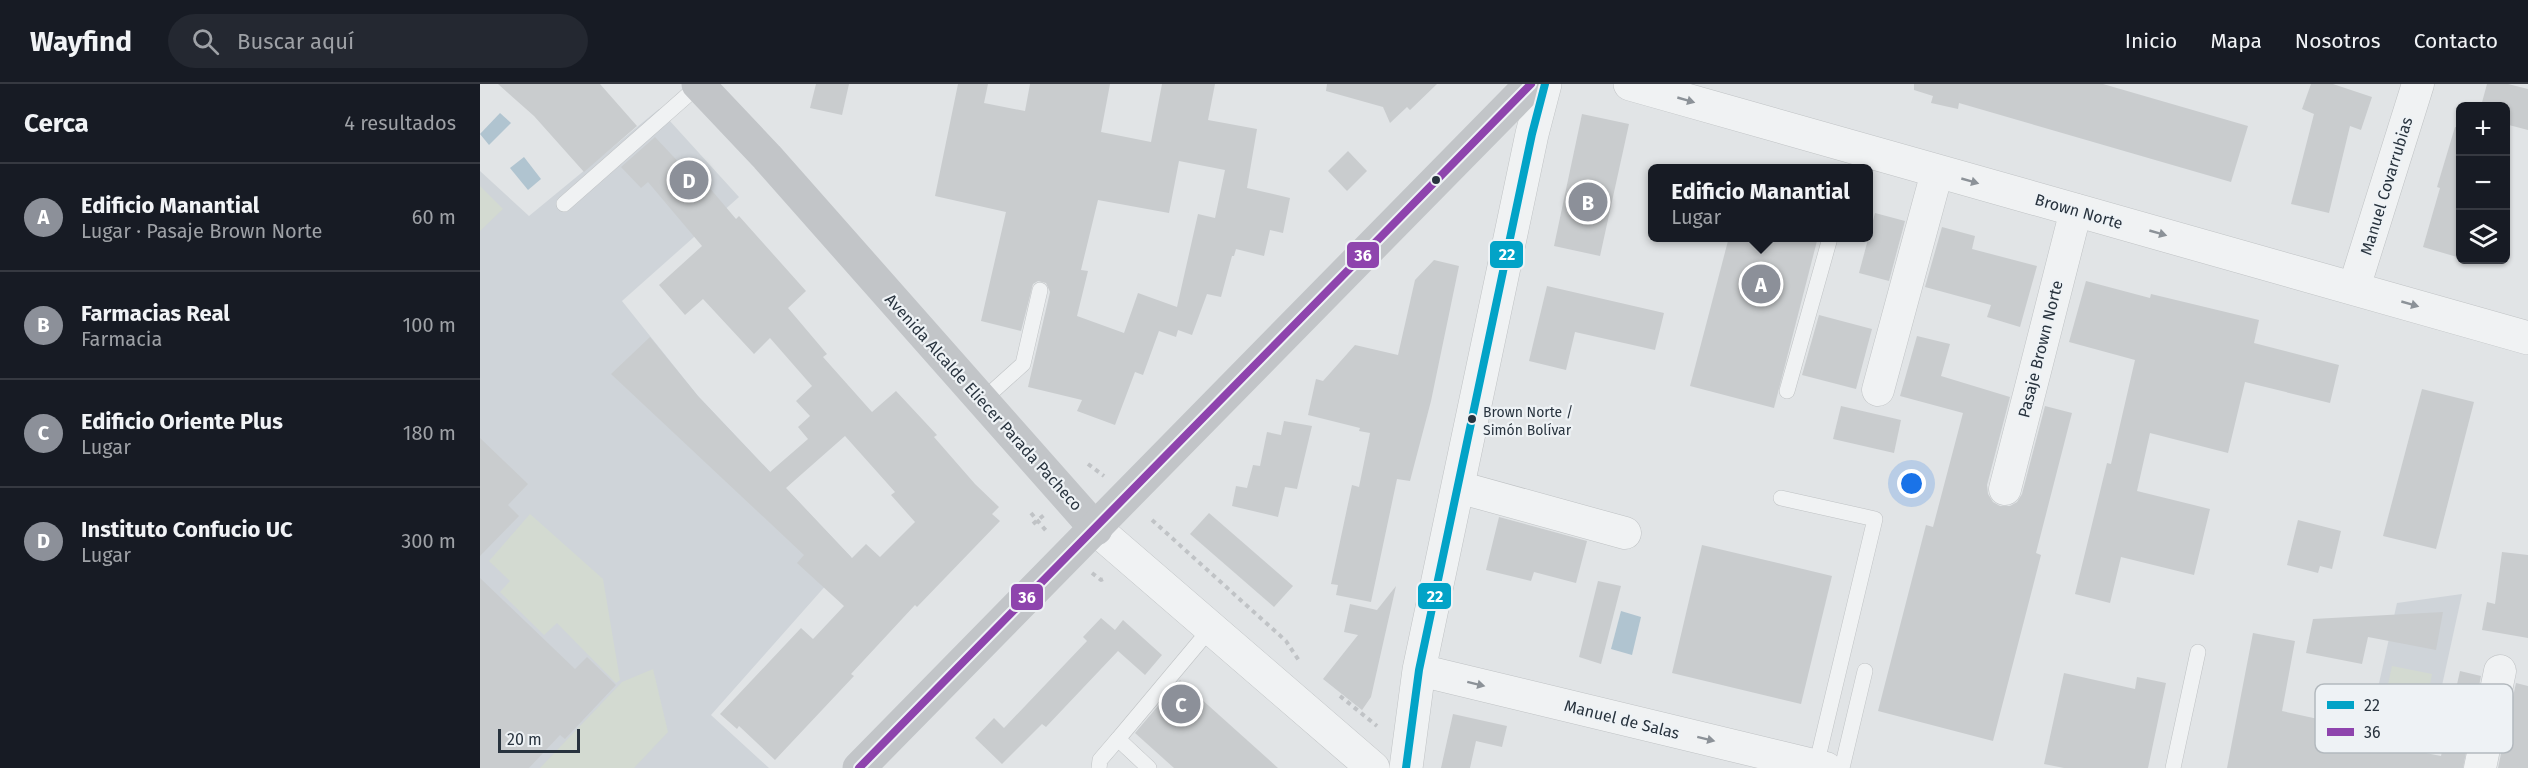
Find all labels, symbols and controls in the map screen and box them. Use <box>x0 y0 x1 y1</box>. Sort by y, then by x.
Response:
search box <box>168 14 588 68</box>
text: Wayfind <box>30 25 132 58</box>
icon: search <box>189 25 222 58</box>
text: Buscar aquí <box>237 28 354 55</box>
text: Inicio <box>2125 28 2177 54</box>
text: Mapa <box>2210 28 2262 54</box>
text: Nosotros <box>2295 28 2381 54</box>
text: Contacto <box>2414 28 2498 54</box>
one-way arrow <box>1678 96 1696 105</box>
map controls <box>2456 102 2510 264</box>
button: + <box>2456 102 2510 156</box>
text: Cerca <box>24 108 89 139</box>
text: 4 resultados <box>344 111 456 135</box>
street label: Manuel Covarrubias <box>2356 115 2417 258</box>
button: − <box>2456 156 2510 210</box>
pin: D <box>670 158 708 202</box>
popup <box>1648 164 1873 242</box>
unlabelled marker <box>1430 174 1442 186</box>
one-way arrow <box>1961 177 1979 186</box>
text: Edificio Manantial <box>1671 178 1850 205</box>
pin: B <box>1568 180 1608 224</box>
street label: Brown Norte <box>2033 190 2125 233</box>
text: Edificio Manantial <box>81 192 259 219</box>
text: A <box>38 205 49 229</box>
text: 60 m <box>412 205 456 229</box>
text: Lugar <box>1671 205 1721 229</box>
button: layers <box>2456 210 2510 264</box>
text: Lugar · Pasaje Brown Norte <box>81 219 322 243</box>
one-way arrow <box>2149 229 2167 238</box>
line badge: 22 <box>1489 240 1524 269</box>
line badge: 36 <box>1346 241 1380 269</box>
text: 22 <box>1499 245 1515 264</box>
text: 36 <box>1353 246 1372 265</box>
pin: A <box>1742 262 1780 306</box>
street label: Pasaje Brown Norte <box>2014 279 2067 420</box>
street label: Avenida Alcalde Eliecer Parada Pacheco <box>881 290 1086 515</box>
text: Farmacias Real <box>81 300 230 327</box>
one-way arrow <box>2401 300 2419 309</box>
text: B <box>37 313 50 337</box>
text: 100 m <box>403 313 456 337</box>
text: Farmacia <box>81 327 162 351</box>
place label: Brown Norte / Simón Bolívar <box>1483 404 1573 439</box>
text: Edificio Oriente Plus <box>81 408 283 435</box>
marker: Brown Norte / Simón Bolívar <box>1466 413 1478 425</box>
text: C <box>38 421 49 445</box>
text: 180 m <box>403 421 456 445</box>
text: Lugar <box>81 435 131 459</box>
your location <box>1897 469 1926 498</box>
text: Instituto Confucio UC <box>81 516 293 543</box>
text: D <box>37 529 50 553</box>
text: 300 m <box>401 529 456 553</box>
text: Lugar <box>81 543 131 567</box>
line badge: 22 <box>1417 582 1452 610</box>
line badge: 36 <box>1010 583 1044 611</box>
text: 22 <box>1427 587 1443 606</box>
text: 36 <box>1017 588 1036 607</box>
one-way arrow <box>1466 679 1485 689</box>
pin: C <box>1162 682 1200 726</box>
legend <box>2315 684 2513 753</box>
street label: Manuel de Salas <box>1562 696 1681 743</box>
text: 22 <box>2364 696 2380 715</box>
text: 36 <box>2364 723 2381 742</box>
scale bar <box>498 726 580 754</box>
text: 20 m <box>507 730 542 749</box>
one-way arrow <box>1697 735 1715 745</box>

